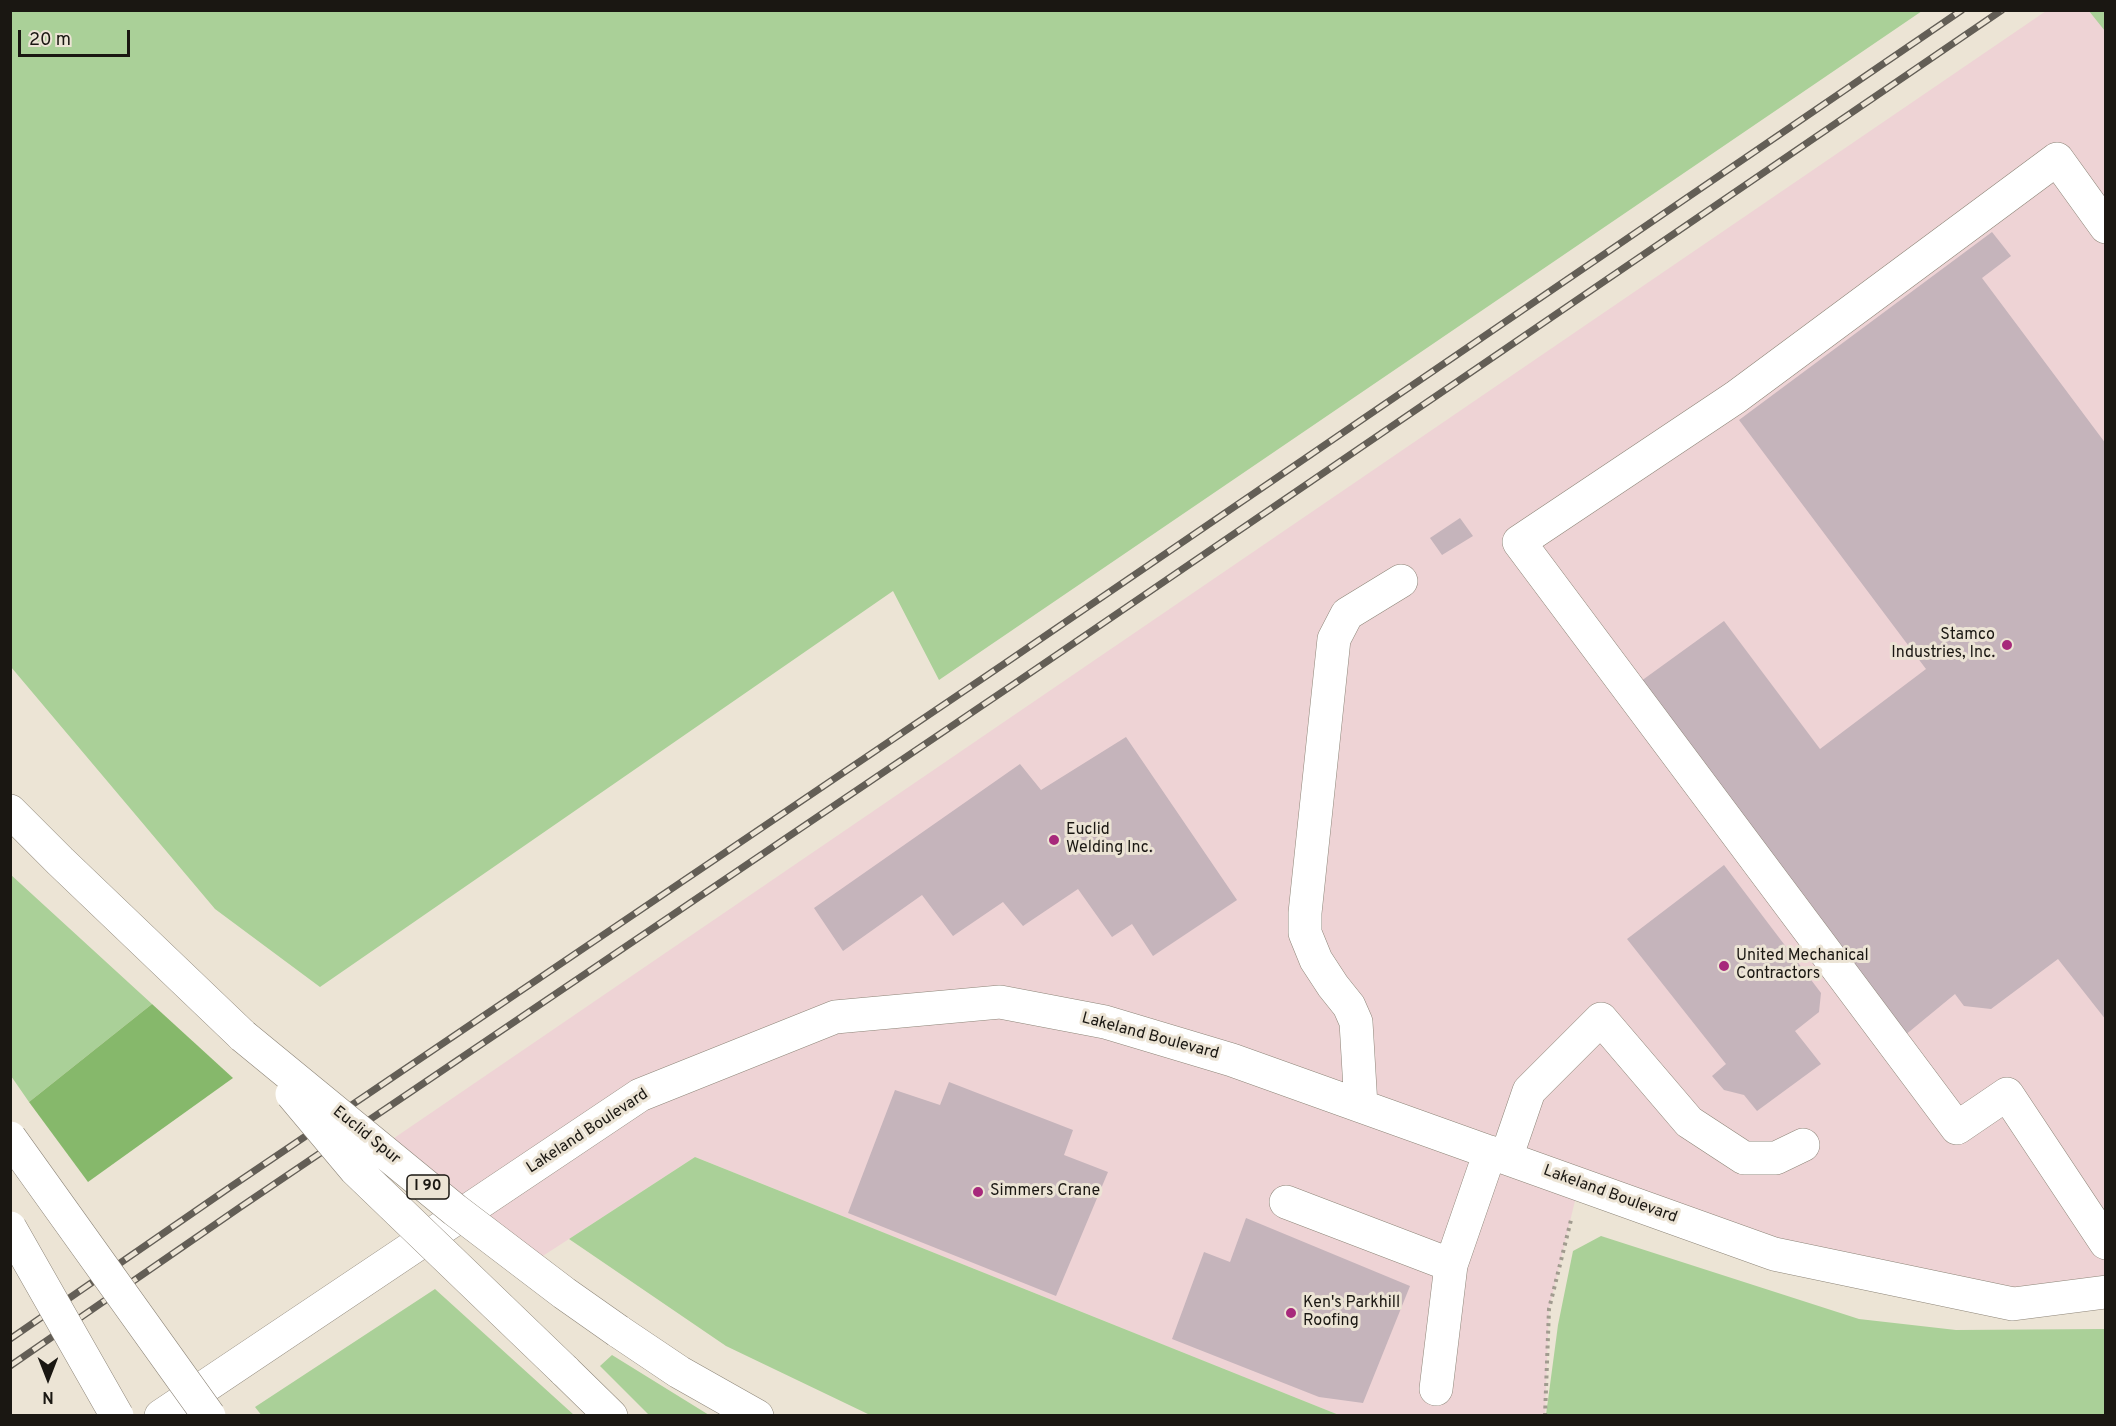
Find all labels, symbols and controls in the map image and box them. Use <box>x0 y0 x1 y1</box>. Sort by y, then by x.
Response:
scale bar <box>21 18 134 56</box>
text: 20 m <box>29 29 71 52</box>
place label: Stamco Industries, Inc. <box>1891 626 1995 664</box>
marker: Stamco Industries, Inc. <box>2000 638 2014 652</box>
place label: Euclid Welding Inc. <box>1066 821 1153 859</box>
marker: Euclid Welding Inc. <box>1047 833 1061 847</box>
place label: United Mechanical Contractors <box>1736 947 1869 985</box>
marker: United Mechanical Contractors <box>1717 959 1731 973</box>
street label: Lakeland Boulevard <box>1079 1009 1221 1065</box>
street label: Lakeland Boulevard <box>524 1086 652 1178</box>
street label: Euclid Spur <box>328 1103 404 1169</box>
street label: Lakeland Boulevard <box>1540 1162 1680 1228</box>
road number: I 90 <box>407 1175 449 1199</box>
place label: Simmers Crane <box>990 1182 1100 1202</box>
marker: Simmers Crane <box>971 1185 985 1199</box>
place label: Ken's Parkhill Roofing <box>1303 1294 1400 1332</box>
marker: Ken's Parkhill Roofing <box>1284 1306 1298 1320</box>
north arrow <box>18 1348 78 1408</box>
text: N <box>42 1386 54 1406</box>

